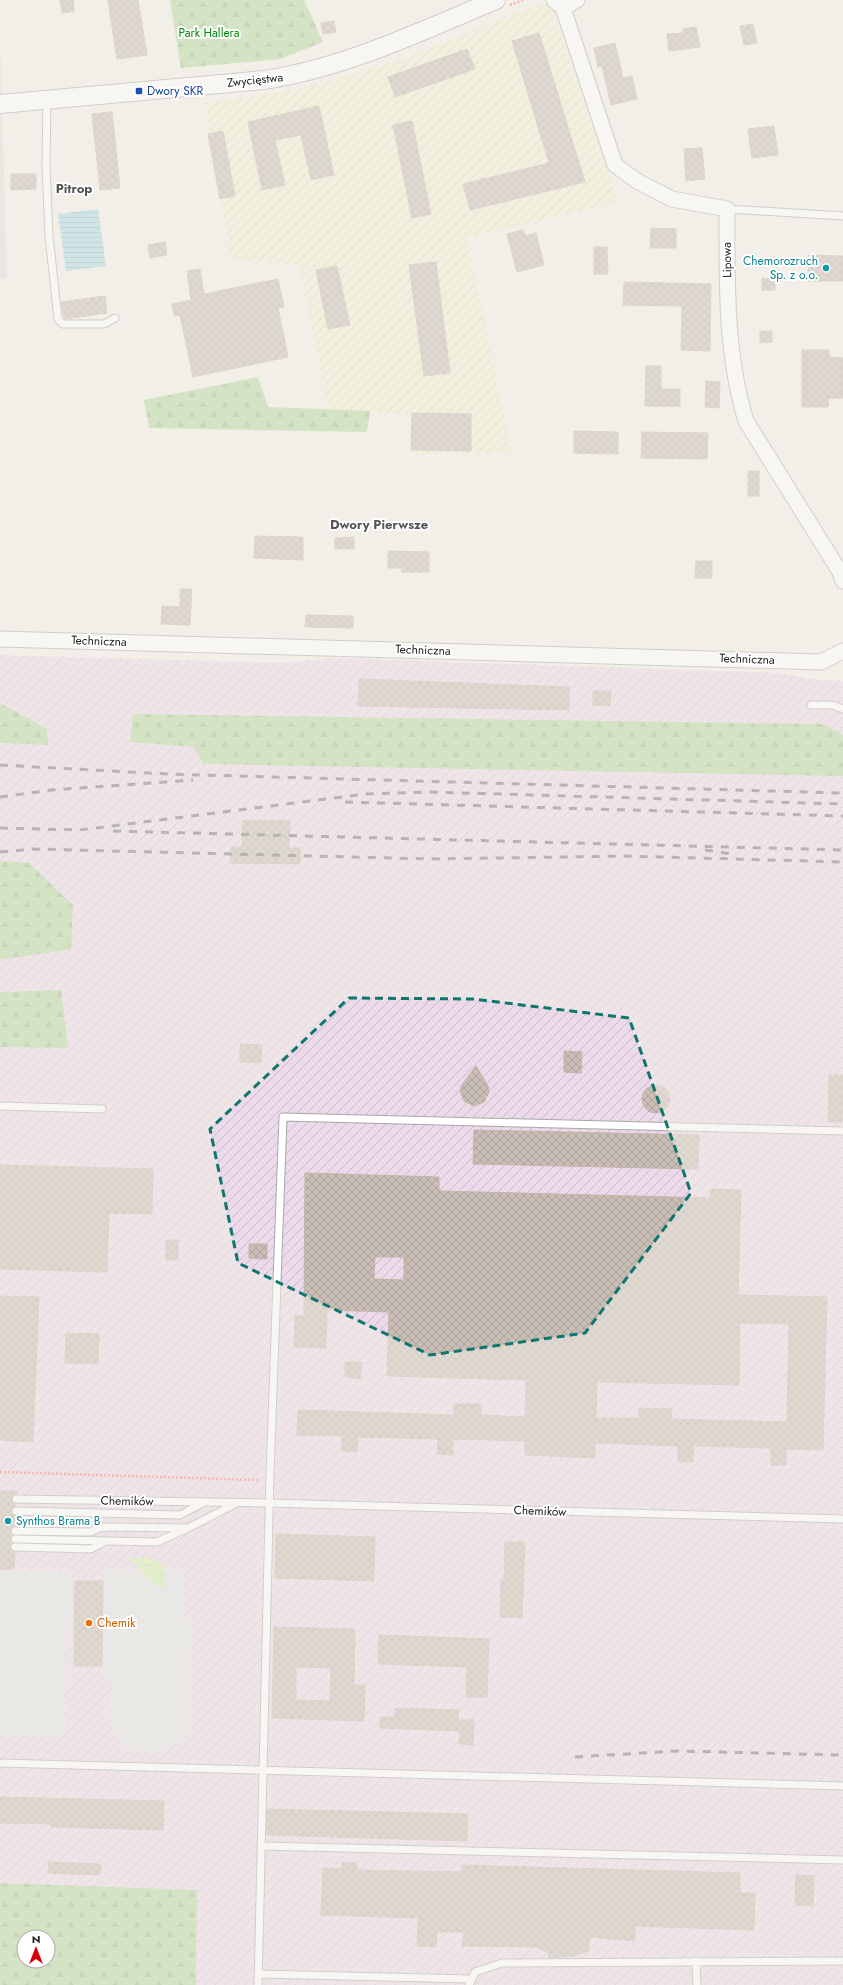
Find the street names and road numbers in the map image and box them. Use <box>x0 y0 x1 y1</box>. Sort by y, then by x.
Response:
street label: Zwycięstwa <box>226 68 284 92</box>
street label: Lipowa <box>718 242 736 278</box>
street label: Techniczna <box>71 631 127 651</box>
street label: Techniczna <box>395 640 451 660</box>
street label: Techniczna <box>719 649 775 669</box>
street label: Chemików <box>100 1492 154 1510</box>
street label: Chemików <box>513 1501 568 1521</box>

